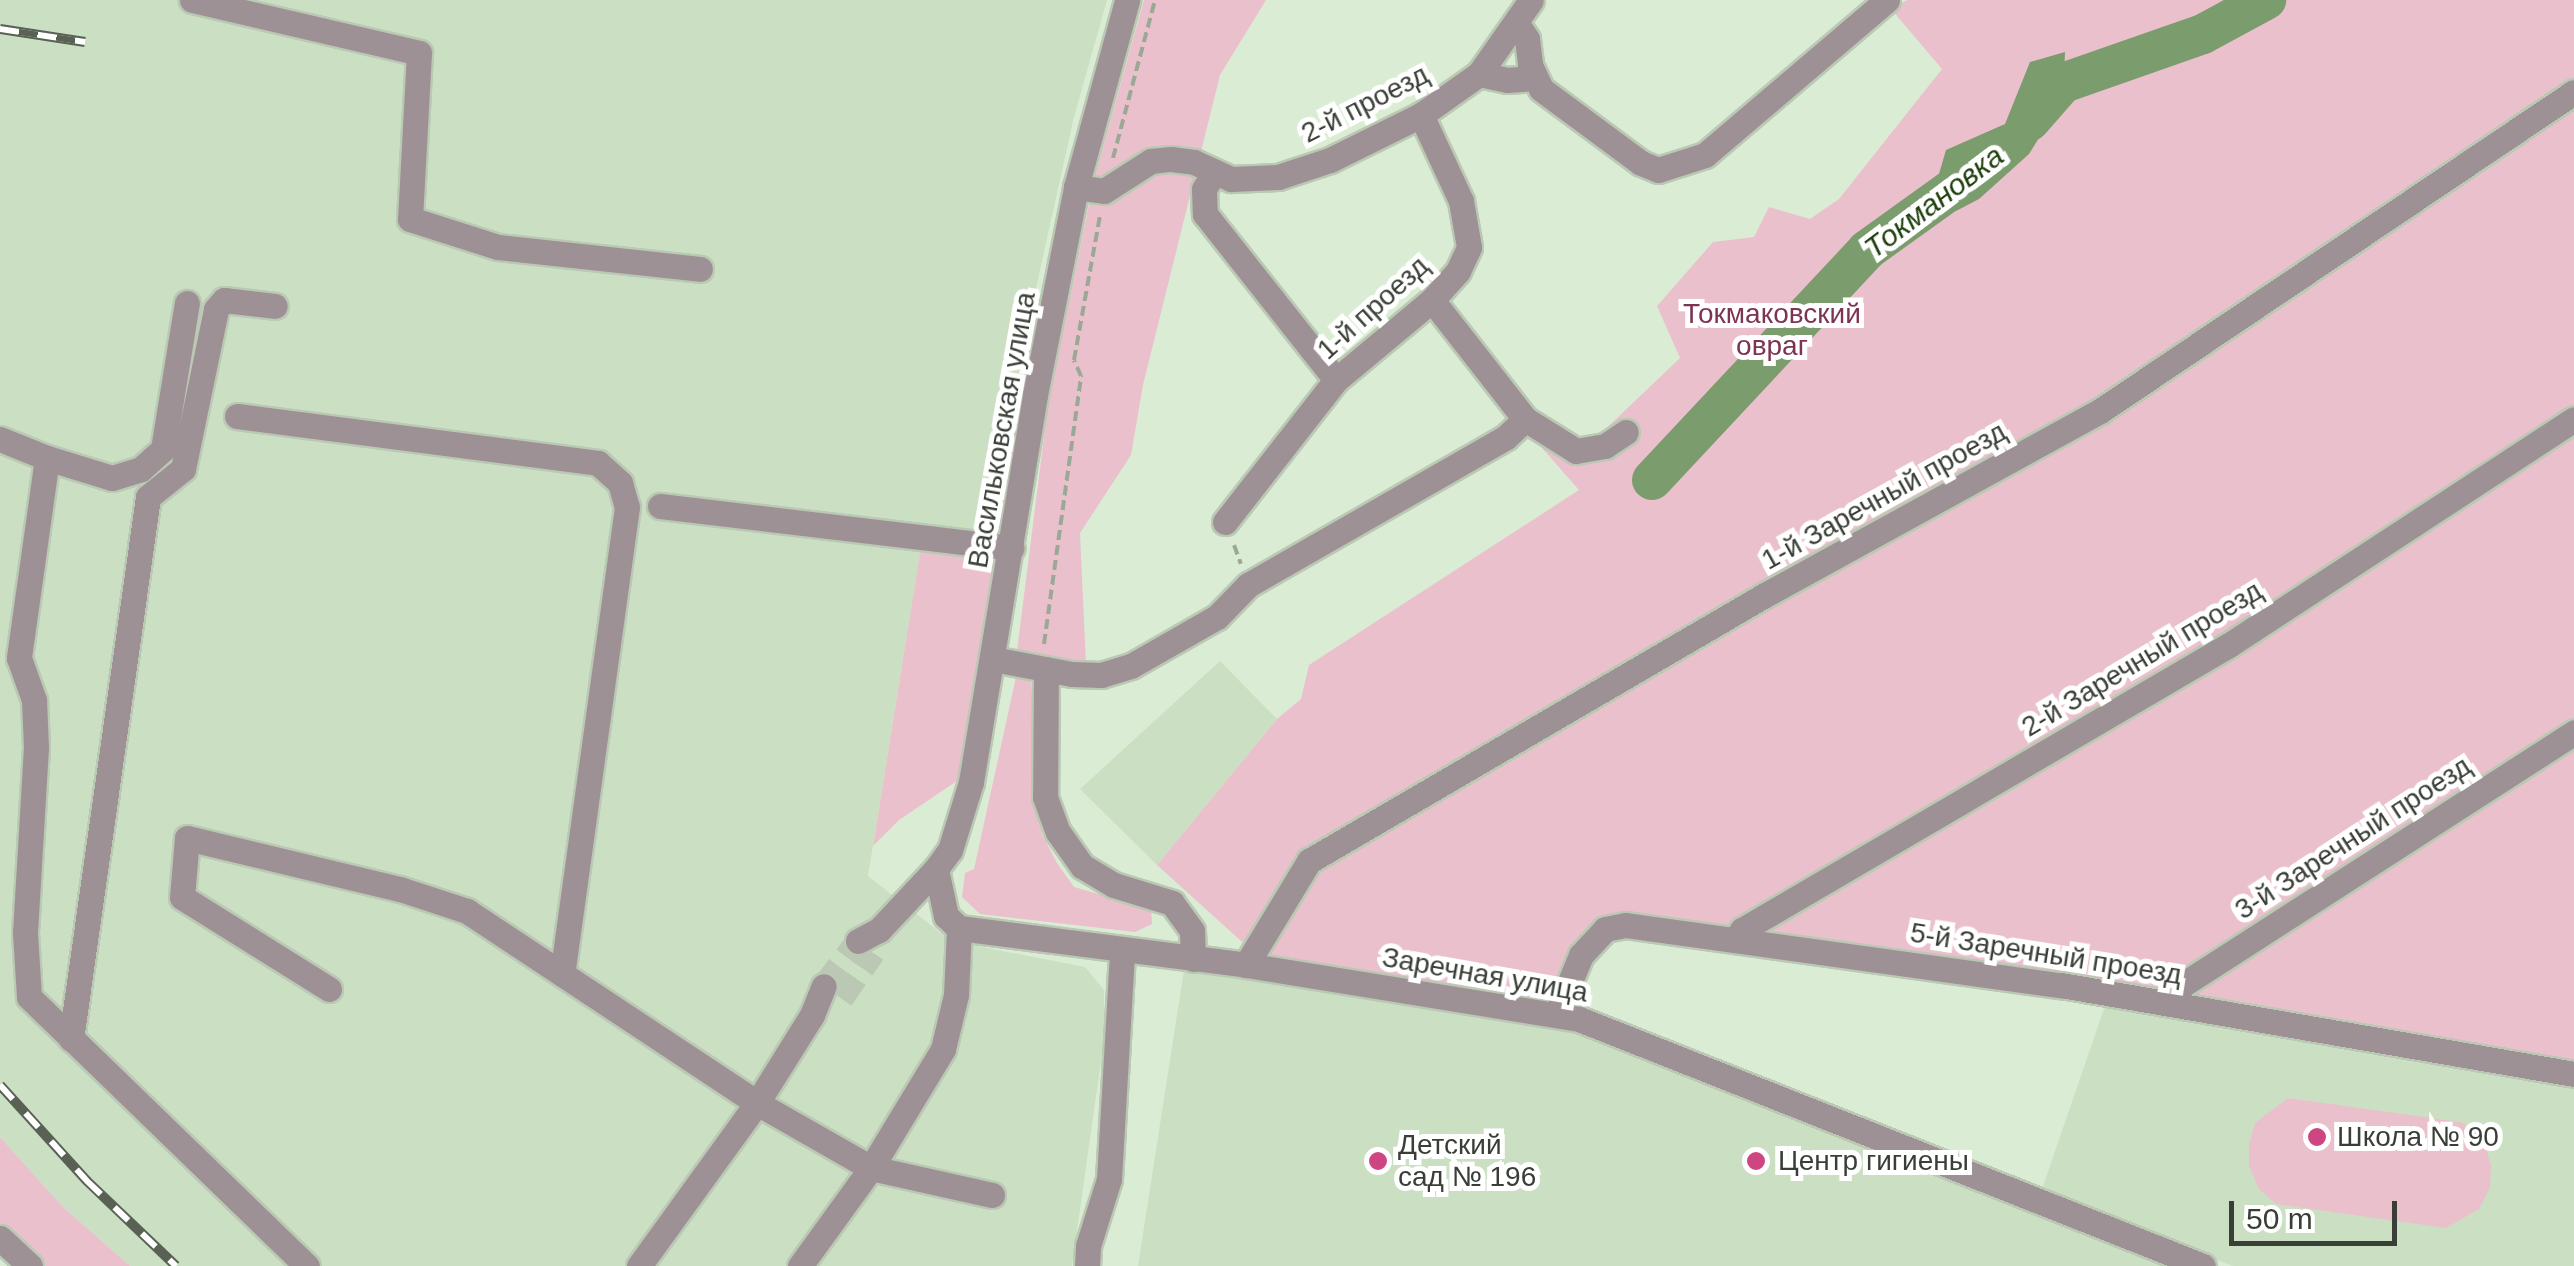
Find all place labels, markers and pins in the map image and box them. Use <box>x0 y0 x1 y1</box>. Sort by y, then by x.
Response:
place label: Школа № 90 <box>2337 1120 2499 1154</box>
marker: Школа № 90 <box>2306 1126 2328 1148</box>
place label: Детский сад № 196 <box>1398 1128 1536 1194</box>
place label: Центр гигиены <box>1778 1144 1969 1178</box>
marker: Центр гигиены <box>1743 1148 1769 1174</box>
marker: Детский сад № 196 <box>1367 1150 1389 1172</box>

